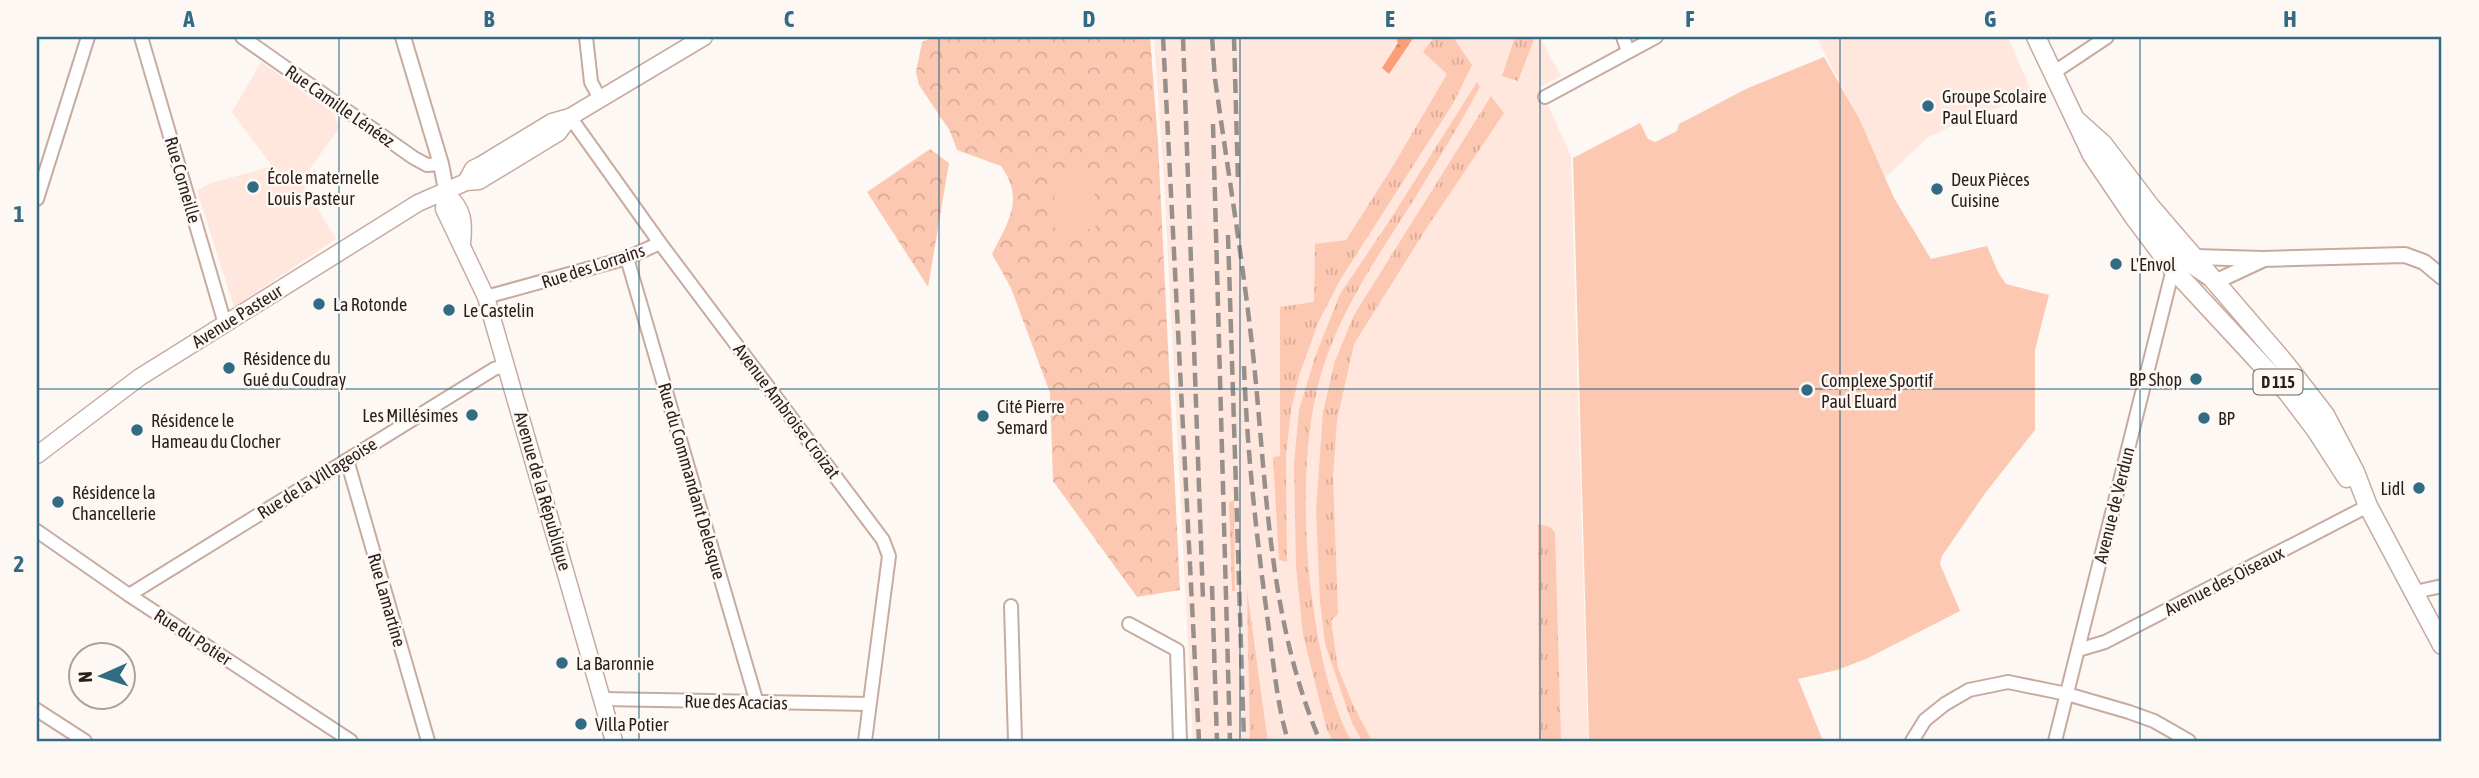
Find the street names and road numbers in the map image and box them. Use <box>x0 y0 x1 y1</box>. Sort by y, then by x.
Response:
street label: Rue Camille Lénéez <box>281 61 399 152</box>
street label: Rue Corneille <box>161 134 205 226</box>
street label: Rue des Lorrains <box>539 239 647 293</box>
street label: Avenue Pasteur <box>188 280 287 352</box>
street label: Avenue Ambroise Croizat <box>729 339 845 483</box>
road number: D 115 <box>2254 370 2302 394</box>
street label: Rue du Commandant Delesque <box>654 380 730 582</box>
street label: Avenue de la République <box>510 409 576 573</box>
street label: Rue de la Villageoise <box>254 433 380 523</box>
street label: Avenue de Verdun <box>2089 445 2139 565</box>
street label: Avenue des Oiseaux <box>2161 542 2287 620</box>
street label: Rue Lamartine <box>364 551 410 649</box>
street label: Rue du Potier <box>150 604 236 670</box>
street label: Rue des Acacias <box>684 691 788 713</box>

